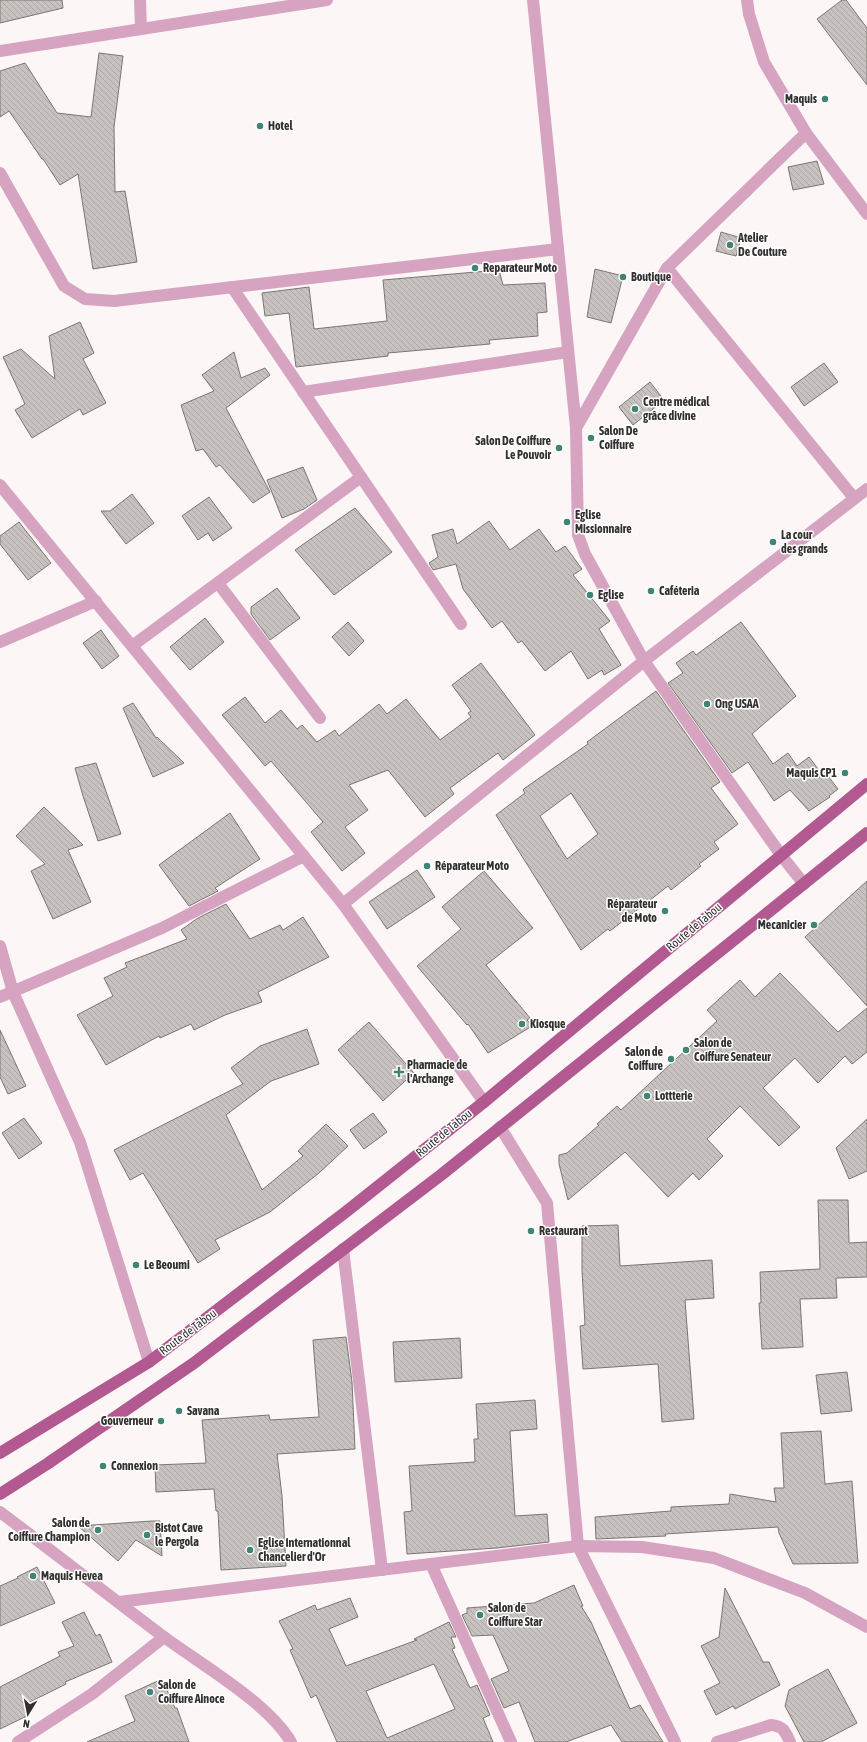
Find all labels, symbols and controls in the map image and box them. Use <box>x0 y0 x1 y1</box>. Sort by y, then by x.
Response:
place label: Maquis <box>785 92 818 106</box>
marker: Maquis <box>820 94 830 104</box>
place label: Hotel <box>268 119 293 133</box>
marker: Hotel <box>255 121 265 131</box>
place label: Atelier De Couture <box>737 231 787 259</box>
marker: Atelier De Couture <box>725 240 735 250</box>
place label: Reparateur Moto <box>483 261 557 275</box>
marker: Reparateur Moto <box>470 263 480 273</box>
place label: Boutique <box>631 270 672 284</box>
marker: Boutique <box>618 272 628 282</box>
place label: Centre médical grâce divine <box>643 395 710 423</box>
marker: Centre médical grâce divine <box>630 404 640 414</box>
place label: Salon De Coiffure <box>599 424 639 452</box>
marker: Salon De Coiffure <box>586 433 596 443</box>
place label: Salon De Coiffure Le Pouvoir <box>475 434 552 462</box>
marker: Salon De Coiffure Le Pouvoir <box>554 443 564 453</box>
place label: Eglise Missionnaire <box>575 508 632 536</box>
marker: Eglise Missionnaire <box>562 517 572 527</box>
place label: La cour des grands <box>781 528 829 556</box>
marker: La cour des grands <box>768 537 778 547</box>
place label: Caféteria <box>659 584 700 598</box>
marker: Caféteria <box>646 586 656 596</box>
place label: Eglise <box>598 588 624 602</box>
marker: Eglise <box>585 590 595 600</box>
place label: Ong USAA <box>715 697 759 711</box>
marker: Ong USAA <box>702 699 712 709</box>
place label: Maquis CP1 <box>786 766 837 780</box>
marker: Maquis CP1 <box>840 768 850 778</box>
place label: Réparateur Moto <box>435 859 509 873</box>
marker: Réparateur Moto <box>422 861 432 871</box>
place label: Réparateur de Moto <box>607 897 657 925</box>
street label: Route de Tabou <box>664 900 725 954</box>
marker: Réparateur de Moto <box>660 906 670 916</box>
place label: Mecanicier <box>758 918 806 932</box>
marker: Mecanicier <box>809 920 819 930</box>
place label: Kiosque <box>530 1017 566 1031</box>
marker: Kiosque <box>517 1019 527 1029</box>
place label: Salon de Coiffure Senateur <box>694 1036 771 1064</box>
place label: Salon de Coiffure <box>625 1045 664 1073</box>
marker: Salon de Coiffure Senateur <box>681 1045 691 1055</box>
marker: Salon de Coiffure <box>666 1054 676 1064</box>
place label: Pharmacie de l'Archange <box>407 1058 468 1086</box>
marker: Pharmacie de l'Archange <box>394 1067 404 1077</box>
place label: Lottterie <box>655 1089 693 1103</box>
marker: Lottterie <box>642 1091 652 1101</box>
street label: Route de Tabou <box>413 1106 475 1160</box>
place label: Restaurant <box>539 1224 588 1238</box>
marker: Restaurant <box>526 1226 536 1236</box>
place label: Le Beoumi <box>144 1258 190 1272</box>
marker: Le Beoumi <box>131 1260 141 1270</box>
street label: Route de Tabou <box>157 1306 219 1358</box>
place label: Savana <box>187 1404 220 1418</box>
marker: Savana <box>174 1406 184 1416</box>
place label: Gouverneur <box>101 1414 153 1428</box>
marker: Gouverneur <box>156 1416 166 1426</box>
place label: Connexion <box>111 1459 158 1473</box>
marker: Connexion <box>98 1461 108 1471</box>
place label: Salon de Coiffure Champion <box>8 1516 91 1544</box>
place label: Bistot Cave le Pergola <box>155 1521 204 1549</box>
marker: Salon de Coiffure Champion <box>93 1525 103 1535</box>
marker: Bistot Cave le Pergola <box>142 1530 152 1540</box>
place label: Eglise Internationnal Chancelier d'Or <box>258 1536 351 1564</box>
marker: Eglise Internationnal Chancelier d'Or <box>245 1545 255 1555</box>
place label: Maquis Hevea <box>41 1569 103 1583</box>
marker: Maquis Hevea <box>28 1571 38 1581</box>
place label: Salon de Coiffure Star <box>488 1601 543 1629</box>
marker: Salon de Coiffure Star <box>475 1610 485 1620</box>
place label: Salon de Coiffure Ainoce <box>158 1678 225 1706</box>
marker: Salon de Coiffure Ainoce <box>145 1687 155 1697</box>
north arrow <box>8 1694 48 1734</box>
text: N <box>22 1717 31 1730</box>

